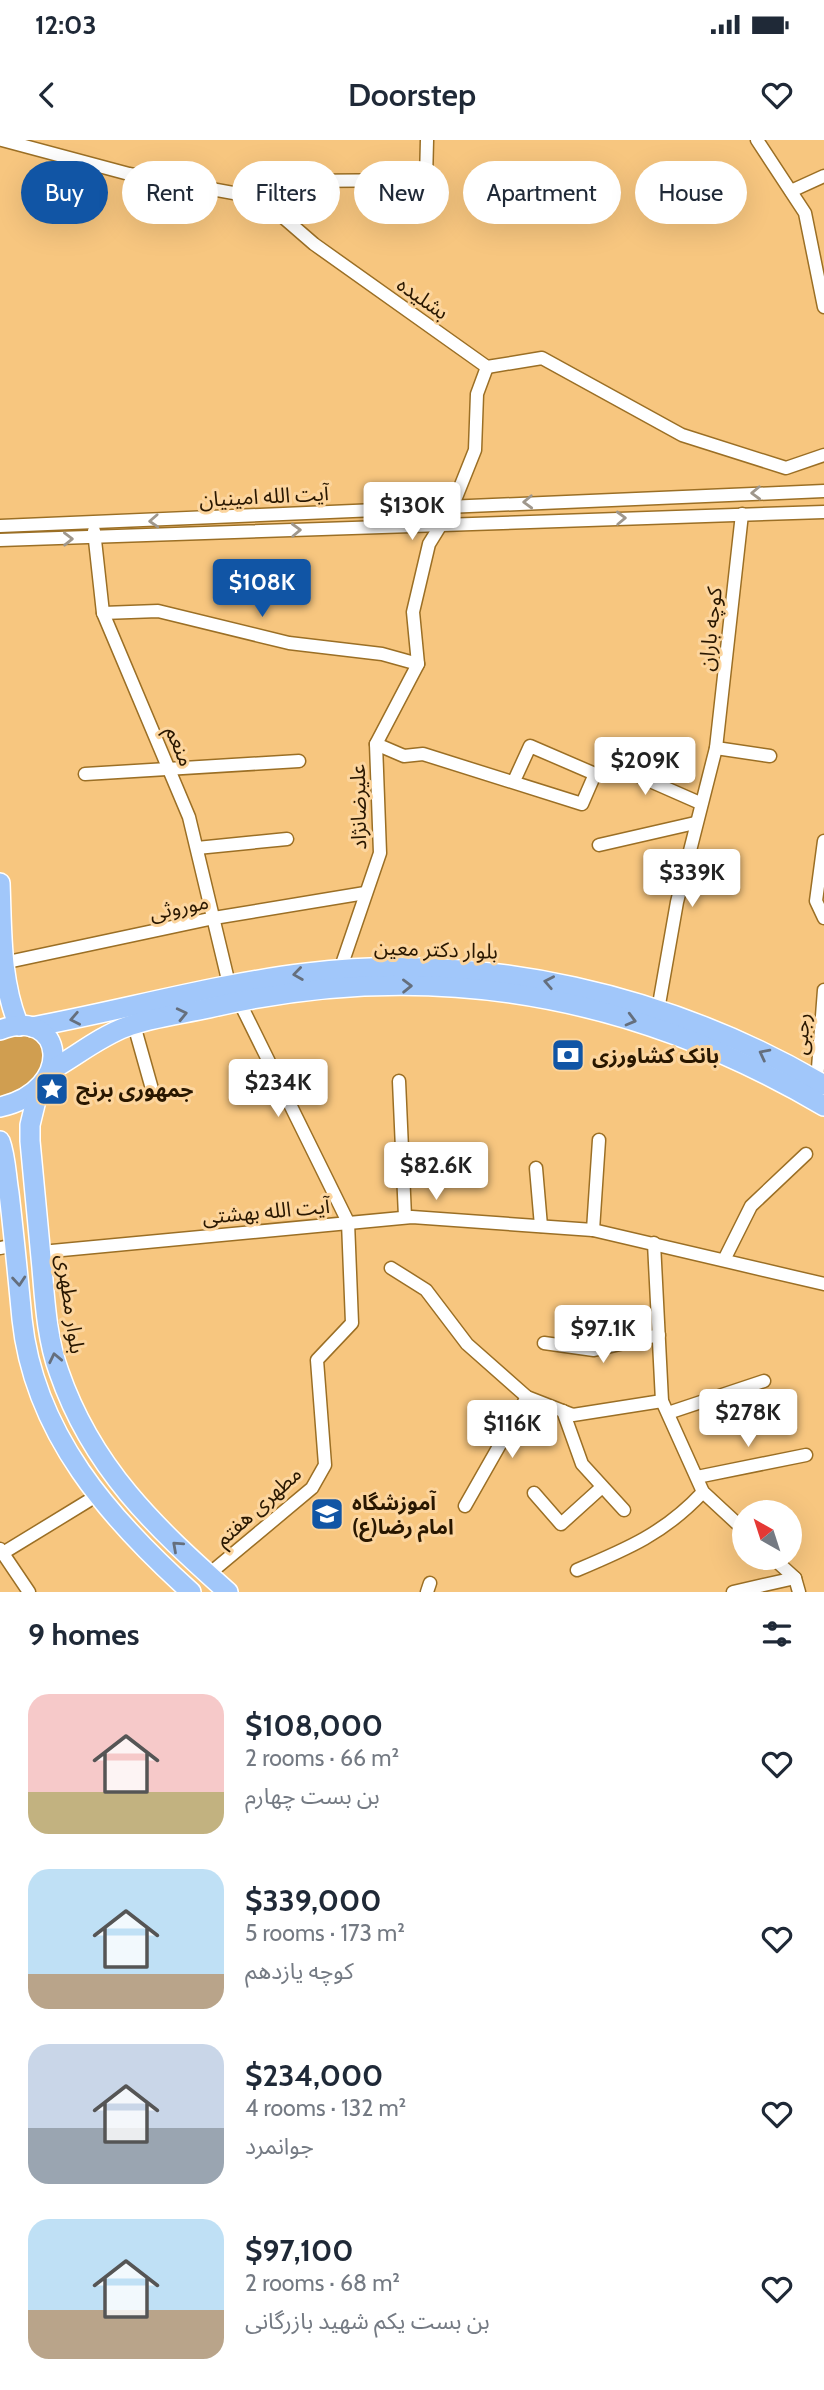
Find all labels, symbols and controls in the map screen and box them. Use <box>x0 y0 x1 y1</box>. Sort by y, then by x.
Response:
text: 12:03 <box>35 9 97 41</box>
text: Doorstep <box>348 75 476 114</box>
icon: back <box>28 76 66 114</box>
icon: heart <box>758 76 796 114</box>
chip: Buy <box>21 161 108 224</box>
chip: Rent <box>122 161 218 224</box>
chip: Filters <box>232 161 340 224</box>
chip: New <box>354 161 449 224</box>
chip: Apartment <box>463 161 621 224</box>
chip: House <box>635 161 747 224</box>
street label: بشلیده <box>392 271 454 325</box>
street label: آیت الله امینیان <box>198 480 330 512</box>
pin: $130K <box>363 482 461 542</box>
one-way arrow <box>750 486 761 501</box>
text: $130K <box>380 491 444 519</box>
one-way arrow <box>523 494 533 510</box>
one-way arrow <box>616 511 627 526</box>
one-way arrow <box>149 513 160 528</box>
one-way arrow <box>290 523 301 538</box>
one-way arrow <box>63 531 74 547</box>
pin: $108K <box>213 560 311 619</box>
text: $108K <box>229 568 295 596</box>
street label: کوچه باران <box>693 585 728 672</box>
street label: منعم <box>158 722 200 771</box>
pin: $209K <box>596 738 694 797</box>
text: $209K <box>610 746 680 774</box>
street label: علیرضانژاد <box>345 764 371 850</box>
pin: $339K <box>643 850 741 909</box>
text: $339K <box>659 858 725 886</box>
street label: موروثی <box>147 889 211 925</box>
street label: بلوار دکتر معین <box>374 934 498 964</box>
one-way arrow <box>292 967 304 982</box>
one-way arrow <box>543 975 555 990</box>
one-way arrow <box>402 978 413 994</box>
one-way arrow <box>176 1008 188 1022</box>
one-way arrow <box>69 1011 81 1026</box>
one-way arrow <box>625 1011 637 1026</box>
street label: رجبی <box>787 1012 815 1056</box>
bank icon: بانک کشاورزی <box>549 1036 587 1074</box>
place label: بانک کشاورزی <box>592 1043 719 1068</box>
one-way arrow <box>758 1048 771 1062</box>
pin: $234K <box>229 1060 327 1119</box>
text: $234K <box>245 1068 311 1096</box>
place icon: جمهوری برنج <box>33 1070 71 1108</box>
place label: جمهوری برنج <box>76 1077 194 1105</box>
pin: $82.6K <box>379 1142 493 1202</box>
text: $82.6K <box>400 1151 472 1179</box>
street label: آیت الله بهشتی <box>201 1193 332 1229</box>
street label: بلوار مطهری <box>52 1253 90 1355</box>
one-way arrow <box>11 1276 26 1287</box>
pin: $97.1K <box>546 1306 660 1365</box>
text: $97.1K <box>571 1314 635 1342</box>
one-way arrow <box>49 1352 64 1364</box>
pin: $278K <box>699 1390 797 1449</box>
text: $278K <box>715 1398 781 1426</box>
pin: $116K <box>463 1400 561 1460</box>
text: $116K <box>483 1409 541 1437</box>
street label: مطهری هفتم <box>210 1461 308 1554</box>
place label: آموزشگاه امام رضا(ع) <box>352 1490 454 1543</box>
school or university icon: آموزشگاه امام رضا(ع) <box>308 1495 346 1533</box>
north arrow <box>732 1500 802 1570</box>
map controls <box>732 1500 802 1570</box>
one-way arrow <box>173 1542 186 1555</box>
icon: filters <box>758 1615 796 1653</box>
text: 9 homes <box>28 1616 139 1653</box>
text: $108,000 <box>245 1707 383 1744</box>
icon: home <box>84 1722 168 1806</box>
text: 2 rooms · 66 m² <box>245 1744 399 1772</box>
icon: heart <box>758 1745 796 1783</box>
text: بن بست چهارم <box>245 1782 380 1810</box>
text: $339,000 <box>245 1882 381 1919</box>
icon: home <box>84 1897 168 1981</box>
text: 5 rooms · 173 m² <box>245 1919 405 1947</box>
icon: heart <box>758 1920 796 1958</box>
text: کوچه یازدهم <box>245 1957 354 1985</box>
text: $234,000 <box>245 2057 383 2094</box>
icon: home <box>84 2072 168 2156</box>
text: 4 rooms · 132 m² <box>245 2094 406 2122</box>
icon: heart <box>758 2095 796 2133</box>
text: جوانمرد <box>245 2132 314 2160</box>
text: $97,100 <box>245 2232 353 2269</box>
icon: home <box>84 2247 168 2331</box>
text: 2 rooms · 68 m² <box>245 2269 400 2297</box>
icon: heart <box>758 2270 796 2308</box>
text: بن بست یکم شهید بازرگانی <box>245 2307 490 2335</box>

